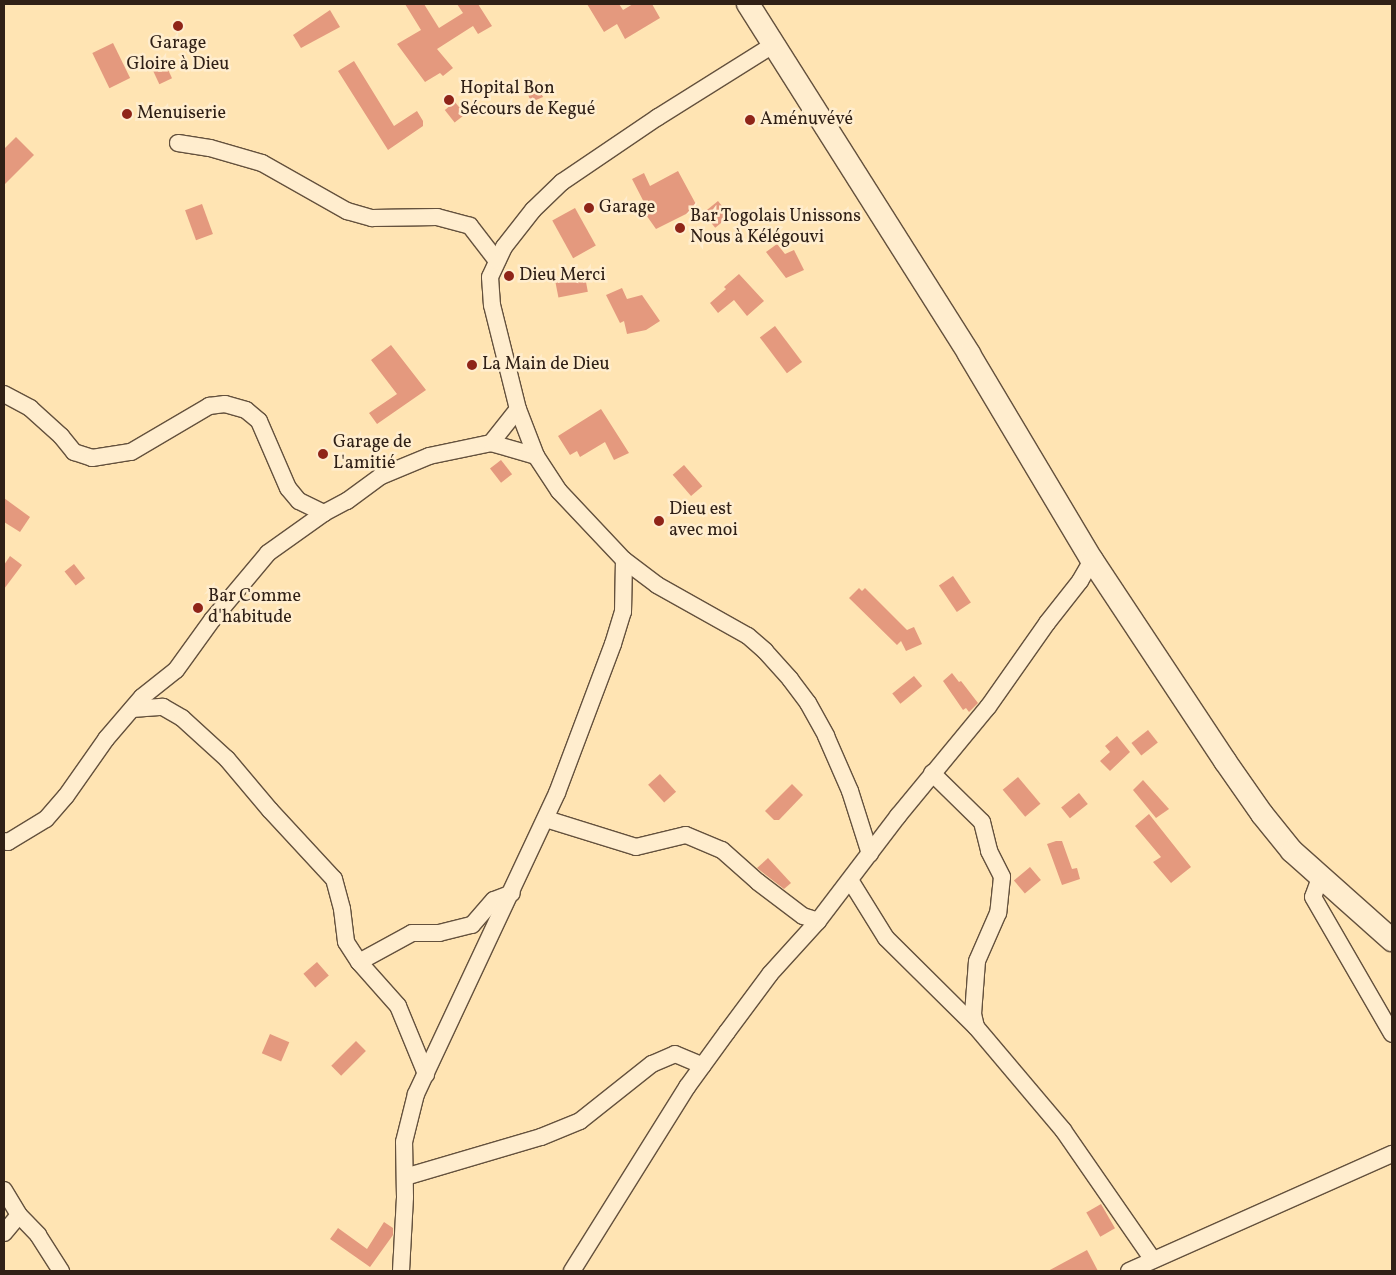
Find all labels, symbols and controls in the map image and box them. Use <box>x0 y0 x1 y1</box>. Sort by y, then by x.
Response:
marker: Garage Gloire à Dieu <box>172 20 184 32</box>
place label: Garage Gloire à Dieu <box>126 34 230 76</box>
place label: Hopital Bon Sécours de Kegué <box>460 79 595 122</box>
marker: Hopital Bon Sécours de Kegué <box>442 93 456 107</box>
place label: Menuiserie <box>137 103 226 125</box>
marker: Menuiserie <box>121 108 133 120</box>
place label: Aménuvévé <box>760 109 853 131</box>
marker: Aménuvévé <box>744 114 756 126</box>
place label: Garage <box>599 197 655 219</box>
marker: Garage <box>583 202 595 214</box>
place label: Bar Togolais Unissons Nous à Kélégouvi <box>690 207 862 250</box>
marker: Bar Togolais Unissons Nous à Kélégouvi <box>674 222 686 234</box>
place label: Dieu Merci <box>519 265 606 287</box>
marker: Dieu Merci <box>503 270 515 282</box>
place label: La Main de Dieu <box>482 354 610 376</box>
marker: La Main de Dieu <box>466 359 478 371</box>
place label: Garage de L'amitié <box>333 433 412 476</box>
marker: Garage de L'amitié <box>317 448 329 460</box>
place label: Dieu est avec moi <box>669 500 738 542</box>
marker: Dieu est avec moi <box>653 515 665 527</box>
place label: Bar Comme d'habitude <box>208 587 301 630</box>
marker: Bar Comme d'habitude <box>192 602 204 614</box>

